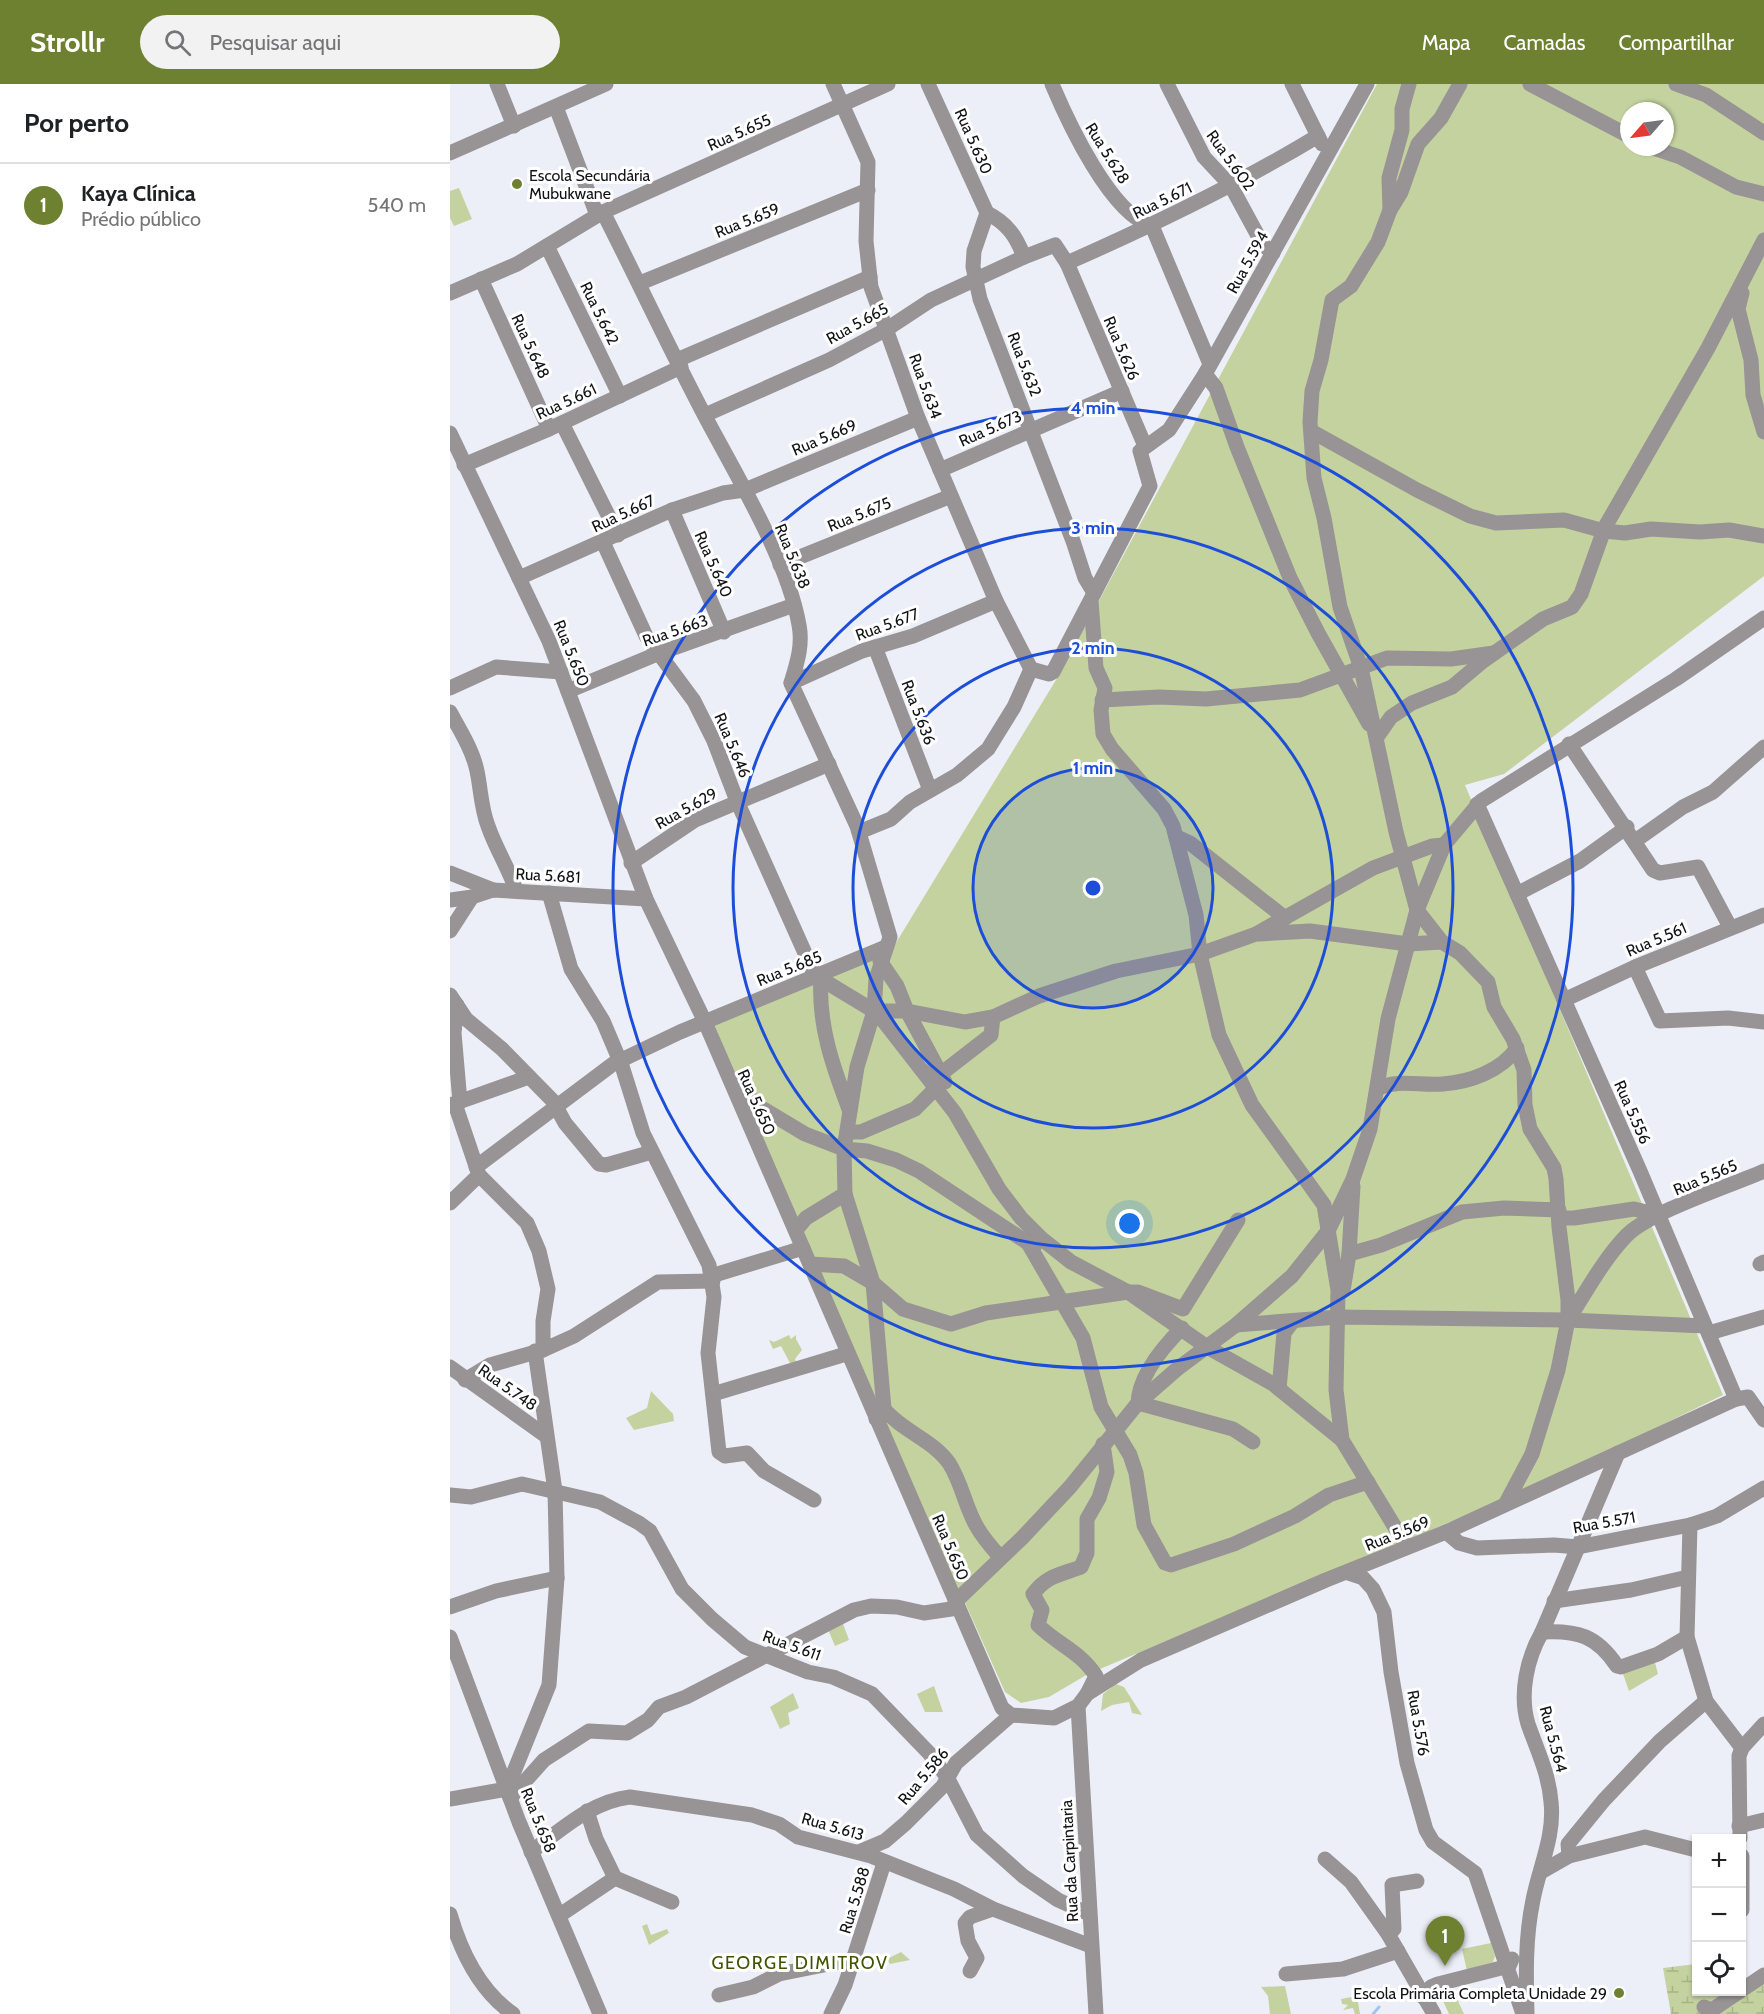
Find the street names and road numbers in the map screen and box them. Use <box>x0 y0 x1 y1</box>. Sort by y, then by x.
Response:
street label: Rua 5.630 <box>951 105 996 177</box>
street label: Rua 5.655 <box>705 110 774 155</box>
street label: Rua 5.628 <box>1081 119 1134 187</box>
street label: Rua 5.602 <box>1202 126 1259 194</box>
street label: Rua 5.671 <box>1130 178 1195 223</box>
street label: Rua 5.659 <box>712 199 782 242</box>
street label: Rua 5.594 <box>1223 228 1272 297</box>
street label: Rua 5.642 <box>576 279 623 348</box>
street label: Rua 5.665 <box>823 299 892 348</box>
street label: Rua 5.648 <box>507 311 554 382</box>
street label: Rua 5.626 <box>1100 313 1144 383</box>
street label: Rua 5.632 <box>1004 329 1045 399</box>
street label: Rua 5.634 <box>905 351 946 421</box>
street label: Rua 5.661 <box>533 379 599 424</box>
street label: Rua 5.673 <box>956 406 1025 451</box>
street label: Rua 5.669 <box>789 415 859 460</box>
street label: Rua 5.667 <box>589 491 658 536</box>
street label: Rua 5.675 <box>825 493 894 536</box>
street label: Rua 5.638 <box>771 521 814 592</box>
street label: Rua 5.640 <box>691 528 737 600</box>
street label: Rua 5.677 <box>853 604 922 645</box>
street label: Rua 5.663 <box>640 610 710 651</box>
street label: Rua 5.650 <box>550 617 593 689</box>
street label: Rua 5.636 <box>897 677 940 747</box>
street label: Rua 5.646 <box>710 710 755 780</box>
street label: Rua 5.629 <box>652 784 720 833</box>
street label: Rua 5.681 <box>515 864 581 887</box>
street label: Rua 5.561 <box>1623 918 1689 961</box>
street label: Rua 5.685 <box>754 947 825 990</box>
street label: Rua 5.650 <box>734 1066 779 1138</box>
street label: Rua 5.556 <box>1610 1078 1655 1147</box>
street label: Rua 5.565 <box>1670 1156 1740 1199</box>
street label: Rua 5.748 <box>475 1360 541 1415</box>
street label: Rua 5.571 <box>1571 1508 1637 1537</box>
street label: Rua 5.650 <box>928 1511 973 1583</box>
street label: Rua 5.569 <box>1362 1512 1432 1555</box>
street label: Rua 5.611 <box>760 1626 824 1665</box>
street label: Rua 5.576 <box>1403 1689 1434 1757</box>
street label: Rua 5.564 <box>1536 1704 1572 1774</box>
street label: Rua 5.586 <box>894 1744 953 1809</box>
street label: Rua 5.658 <box>517 1785 560 1856</box>
street label: Rua da Carpintaria <box>1057 1799 1082 1922</box>
street label: Rua 5.613 <box>800 1809 866 1844</box>
street label: Rua 5.588 <box>835 1864 874 1936</box>

